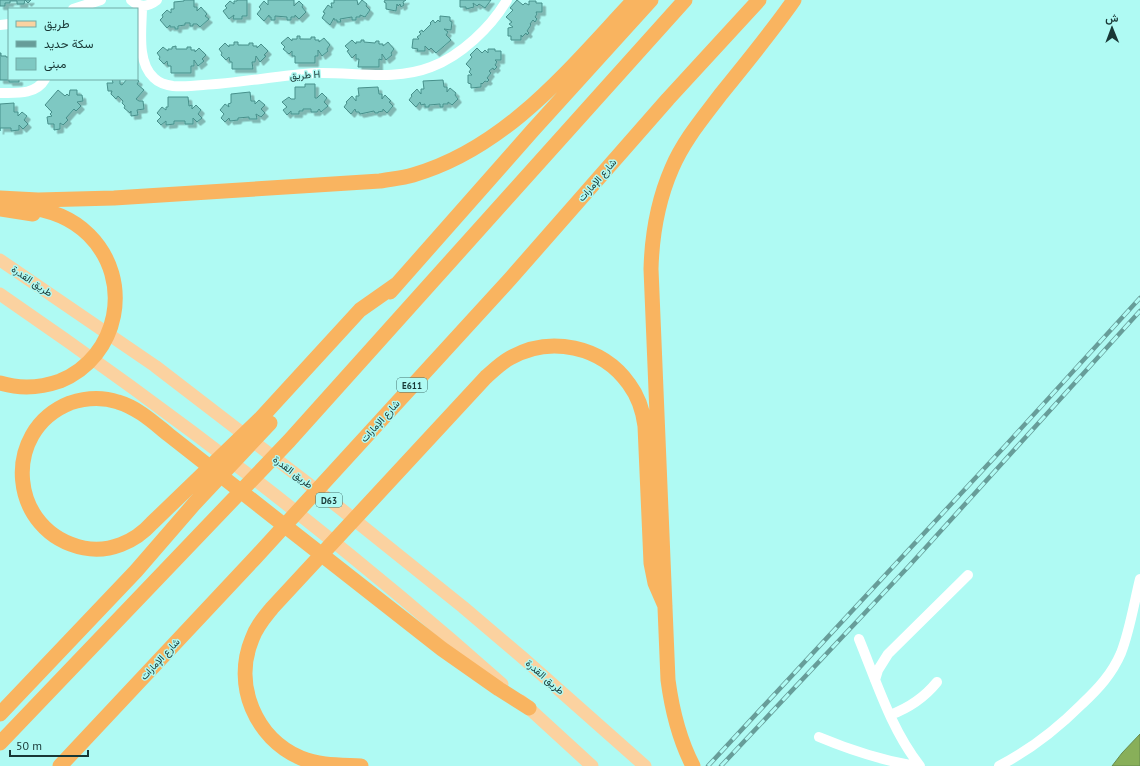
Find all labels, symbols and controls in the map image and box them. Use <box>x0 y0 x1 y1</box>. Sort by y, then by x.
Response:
legend <box>8 8 138 80</box>
north arrow <box>1092 8 1132 48</box>
text: ش <box>1105 11 1119 25</box>
text: طريق <box>44 16 70 32</box>
text: سكة حديد <box>44 36 94 51</box>
text: مبنى <box>44 56 66 72</box>
street label: طريق H <box>289 67 321 83</box>
street label: شارع الإمارات <box>575 156 619 204</box>
street label: طريق القدرة <box>9 263 55 300</box>
road number: E611 <box>397 378 427 392</box>
street label: شارع الإمارات <box>358 397 402 445</box>
street label: طريق القدرة <box>270 453 316 492</box>
road number: D63 <box>316 493 342 507</box>
street label: شارع الإمارات <box>137 635 183 683</box>
street label: طريق القدرة <box>523 657 567 698</box>
scale bar <box>10 732 88 758</box>
text: 50 m <box>16 738 42 753</box>

